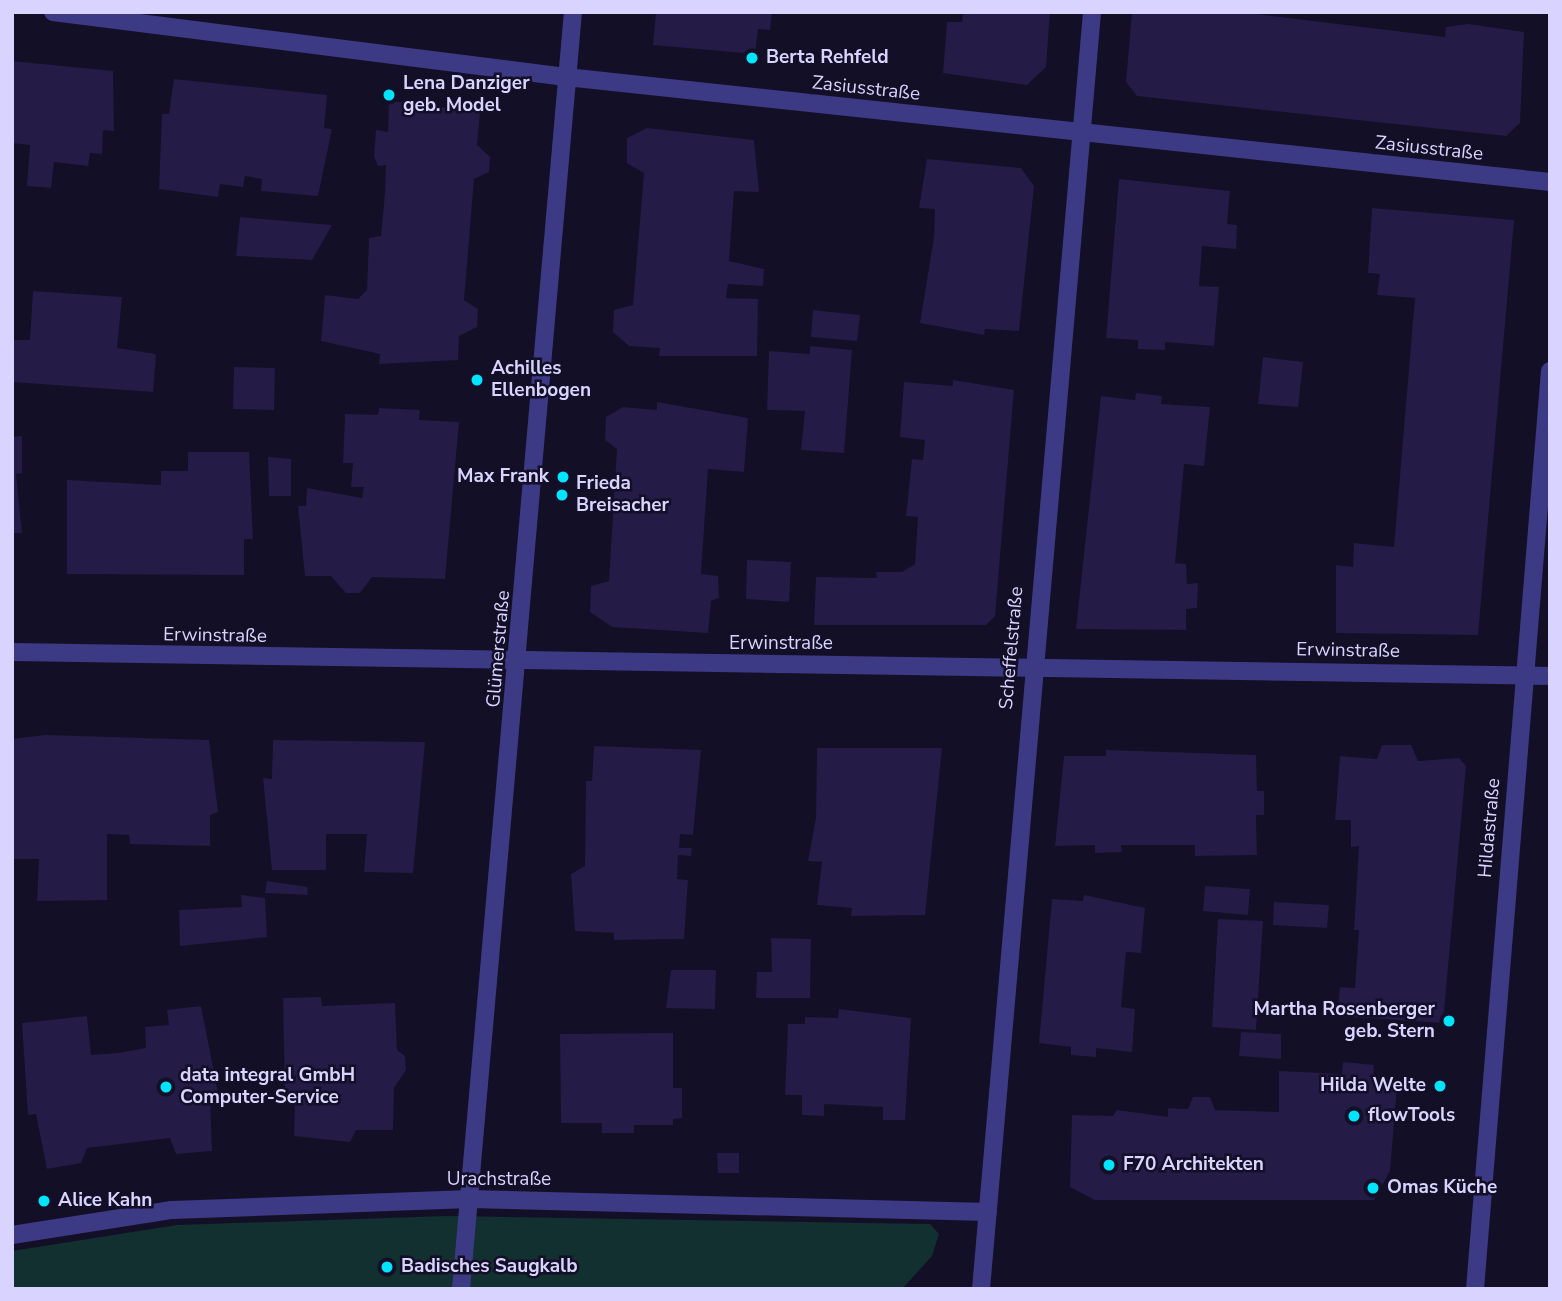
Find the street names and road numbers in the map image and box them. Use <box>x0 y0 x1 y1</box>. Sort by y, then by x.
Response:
street label: Zasiusstraße <box>811 72 921 106</box>
street label: Zasiusstraße <box>1374 132 1484 166</box>
street label: Scheffelstraße <box>995 586 1029 710</box>
street label: Glümerstraße <box>483 590 515 708</box>
street label: Erwinstraße <box>163 624 267 648</box>
street label: Erwinstraße <box>729 633 833 655</box>
street label: Erwinstraße <box>1296 639 1400 663</box>
street label: Hildastraße <box>1474 777 1506 879</box>
street label: Urachstraße <box>447 1169 551 1191</box>

